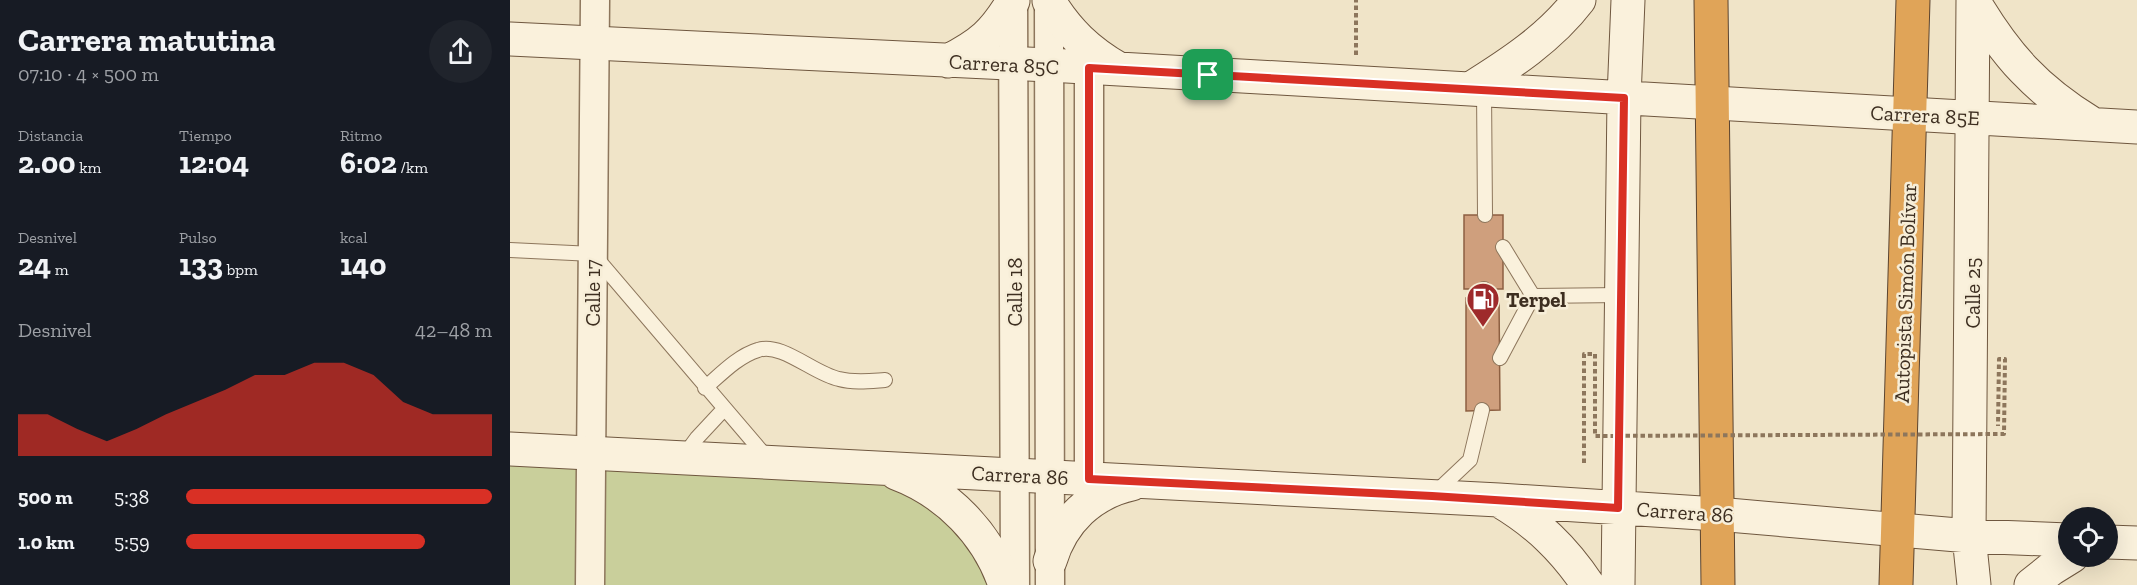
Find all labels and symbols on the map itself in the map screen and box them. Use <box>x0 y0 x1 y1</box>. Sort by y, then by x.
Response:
street label: Carrera 85C <box>948 49 1060 79</box>
pin <box>1182 49 1233 100</box>
street label: Carrera 85E <box>1870 100 1980 130</box>
street label: Autopista Simón Bolívar <box>1889 183 1921 403</box>
street label: Calle 25 <box>1960 257 1985 329</box>
street label: Calle 18 <box>1002 258 1027 326</box>
street label: Calle 17 <box>580 259 605 327</box>
fuel station icon: Terpel <box>1465 281 1501 328</box>
place label: Terpel <box>1506 287 1566 312</box>
street label: Carrera 86 <box>971 460 1069 490</box>
street label: Carrera 86 <box>1636 496 1734 528</box>

